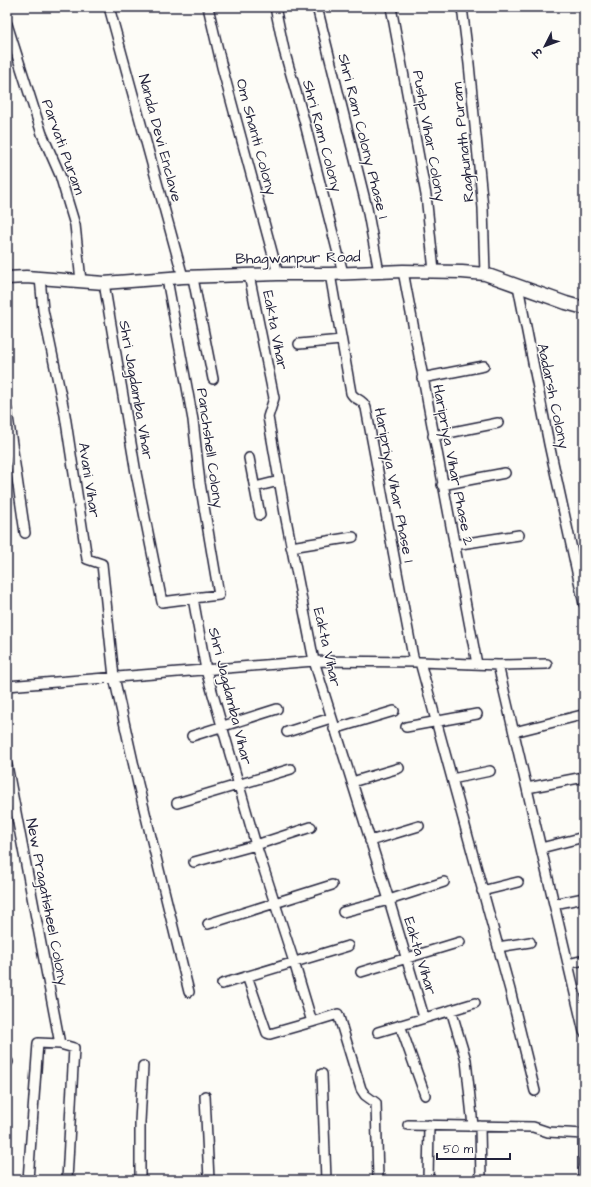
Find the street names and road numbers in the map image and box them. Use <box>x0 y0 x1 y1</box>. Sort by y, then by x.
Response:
street label: Shri Ram Colony Phase 1 <box>331 51 394 221</box>
street label: Pushp Vihar Colony <box>406 69 451 204</box>
street label: Nanda Devi Enclave <box>133 72 187 204</box>
street label: Om Shanti Colony <box>229 76 282 198</box>
street label: Shri Ram Colony <box>296 78 347 195</box>
street label: Raghunath Puram <box>446 81 481 203</box>
street label: Parvati Puram <box>36 96 90 198</box>
street label: Bhagwanpur Road <box>235 246 361 271</box>
street label: Eakta Vihar <box>257 289 293 371</box>
street label: Shri Jagdamba Vihar <box>112 319 159 461</box>
street label: Aadarsh Colony <box>531 341 574 451</box>
street label: Haripriya Vihar Phase 2 <box>426 383 479 548</box>
street label: Panchshell Colony <box>190 387 229 510</box>
street label: Haripriya Vihar Phase 1 <box>368 406 419 564</box>
street label: Avani Vihar <box>73 441 105 519</box>
street label: Eakta Vihar <box>308 605 346 689</box>
street label: Shri Jagdamba Vihar <box>202 625 257 767</box>
street label: New Pragatisheel Colony <box>19 817 74 988</box>
street label: Eakta Vihar <box>398 914 442 998</box>

